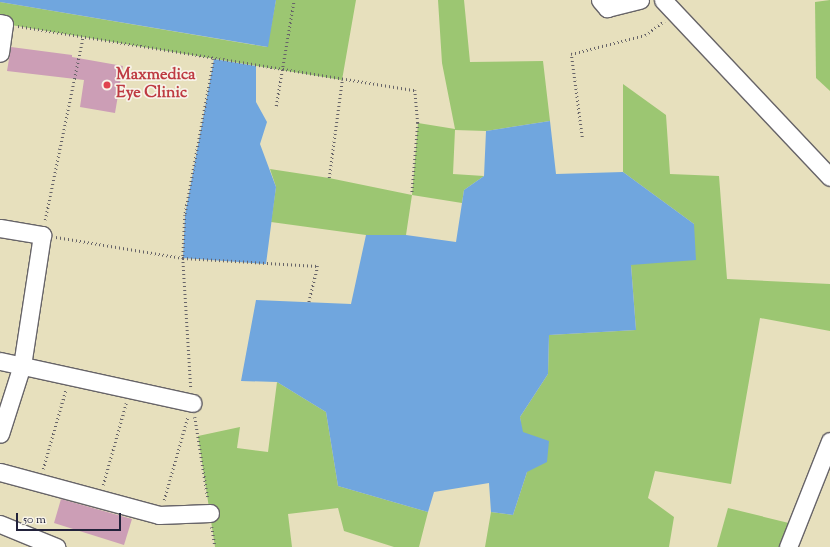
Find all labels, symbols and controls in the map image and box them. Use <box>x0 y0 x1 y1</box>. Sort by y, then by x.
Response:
place label: Maxmedica Eye Clinic <box>116 66 195 104</box>
marker: Maxmedica Eye Clinic <box>101 79 113 91</box>
scale bar <box>18 505 123 531</box>
text: 50 m <box>23 511 46 529</box>

